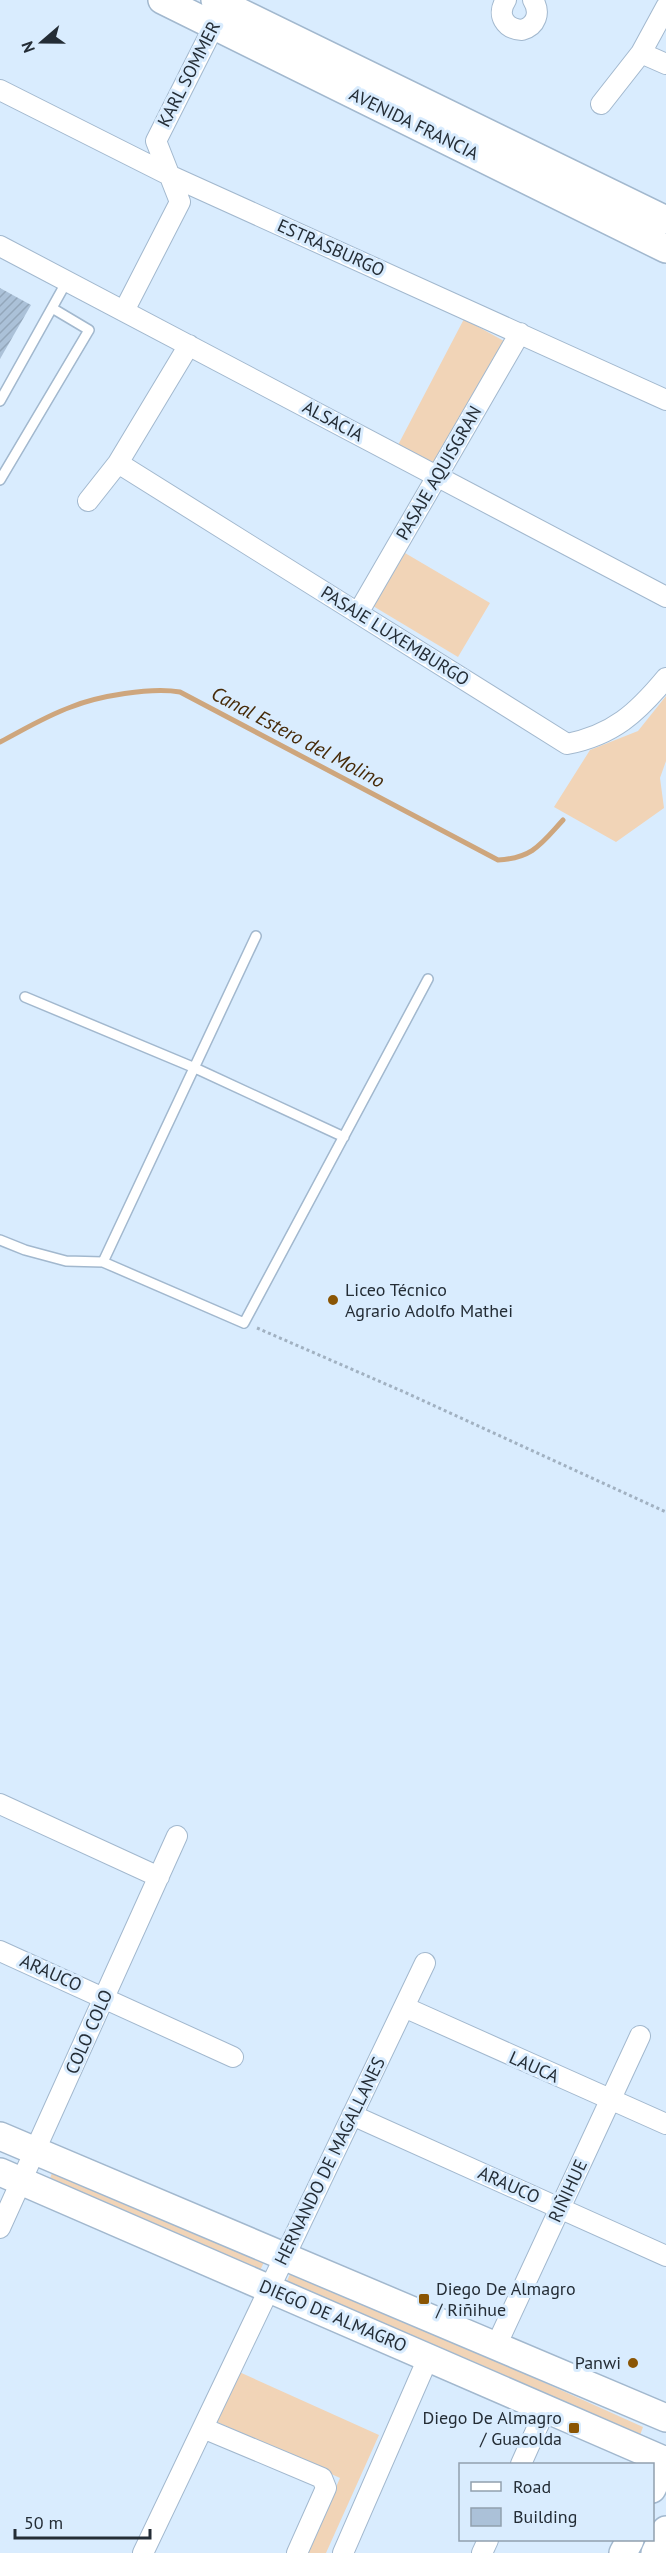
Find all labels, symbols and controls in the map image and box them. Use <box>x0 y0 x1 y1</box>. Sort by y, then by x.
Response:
north arrow <box>12 12 72 72</box>
street label: KARL SOMMER <box>152 17 225 131</box>
text: N <box>17 39 39 55</box>
street label: AVENIDA FRANCIA <box>346 82 483 165</box>
street label: ESTRASBURGO <box>274 214 388 281</box>
street label: ALSACIA <box>299 395 368 446</box>
street label: PASAJE AQUISGRAN <box>391 401 486 544</box>
street label: PASAJE LUXEMBURGO <box>317 581 474 691</box>
water label: Canal Estero del Molino <box>207 680 389 794</box>
place label: Liceo Técnico Agrario Adolfo Mathei <box>345 1278 513 1322</box>
marker: Liceo Técnico Agrario Adolfo Mathei <box>326 1293 340 1307</box>
street label: ARAUCO <box>17 1949 86 1996</box>
street label: COLO COLO <box>60 1986 117 2078</box>
street label: LAUCA <box>506 2045 563 2088</box>
street label: HERNANDO DE MAGALLANES <box>269 2053 390 2269</box>
street label: RIÑIHUE <box>543 2156 592 2226</box>
street label: ARAUCO <box>475 2161 544 2208</box>
street label: DIEGO DE ALMAGRO <box>256 2274 410 2357</box>
place label: Diego De Almagro / Riñihue <box>435 2277 576 2321</box>
marker: Diego De Almagro / Riñihue <box>417 2292 431 2306</box>
place label: Panwi <box>575 2351 621 2374</box>
marker: Panwi <box>626 2356 640 2370</box>
place label: Diego De Almagro / Guacolda <box>422 2406 562 2450</box>
marker: Diego De Almagro / Guacolda <box>567 2421 581 2435</box>
legend <box>459 2463 654 2541</box>
text: Road <box>513 2475 551 2498</box>
scale bar <box>15 2502 150 2540</box>
text: Building <box>513 2505 577 2528</box>
text: 50 m <box>24 2511 63 2534</box>

